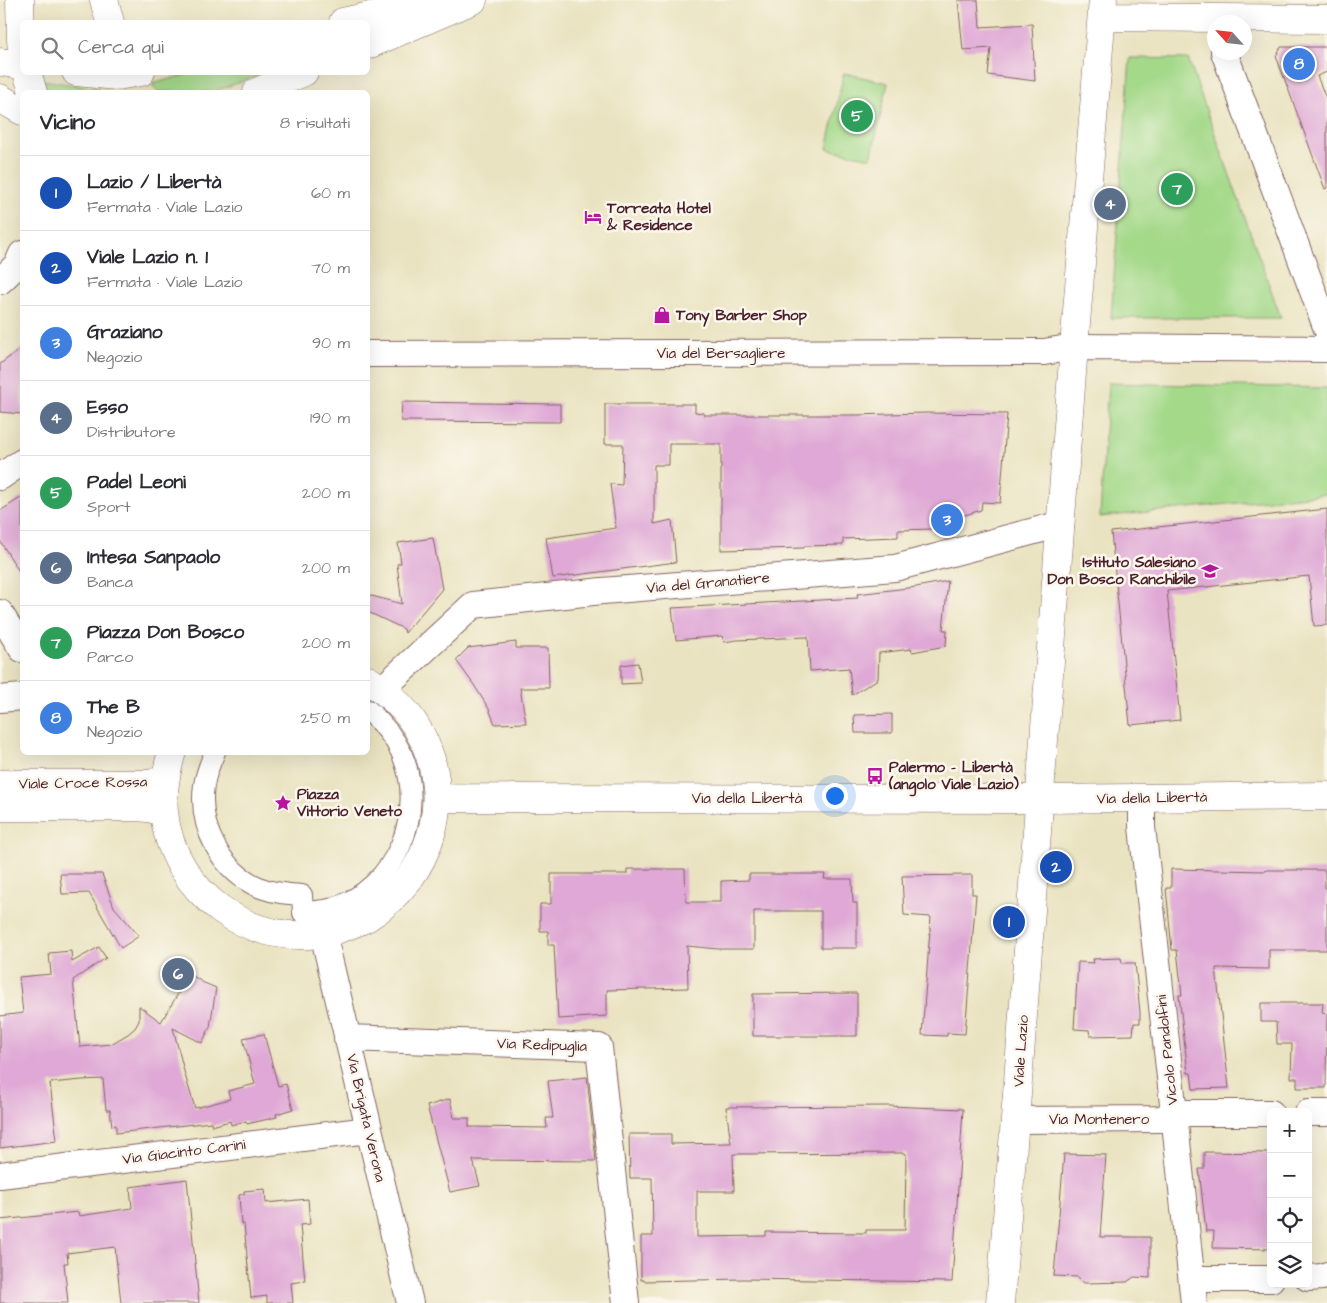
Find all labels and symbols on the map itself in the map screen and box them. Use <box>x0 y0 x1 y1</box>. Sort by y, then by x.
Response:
north arrow <box>1207 15 1252 60</box>
pin: 8 <box>1283 45 1315 83</box>
pin: 5 <box>841 97 873 135</box>
pin: 7 <box>1161 170 1193 208</box>
pin: 4 <box>1094 185 1126 223</box>
place label: Torreata Hotel & Residence <box>606 198 711 236</box>
hotel icon: Torreata Hotel & Residence <box>583 207 603 227</box>
shop icon: Tony Barber Shop <box>652 305 672 325</box>
place label: Tony Barber Shop <box>675 305 807 327</box>
street label: Via del Bersagliere <box>657 343 785 365</box>
pin: 3 <box>931 501 963 539</box>
place label: Istituto Salesiano Don Bosco Ranchibile <box>1048 552 1197 590</box>
school or university icon: Istituto Salesiano Don Bosco Ranchibile <box>1200 561 1220 581</box>
street label: Via del Granatiere <box>645 567 771 599</box>
place label: Palermo - Libertà (angolo Viale Lazio) <box>888 757 1020 797</box>
bus stop icon: Palermo - Libertà (angolo Viale Lazio) <box>865 766 885 786</box>
street label: Viale Croce Rossa <box>19 771 148 795</box>
your location <box>822 783 848 809</box>
place label: Piazza Vittorio Veneto <box>296 784 402 822</box>
street label: Via della Libertà <box>1097 787 1208 809</box>
street label: Via della Libertà <box>692 788 803 809</box>
place icon: Piazza Vittorio Veneto <box>273 793 293 813</box>
pin: 2 <box>1040 848 1072 886</box>
pin: 1 <box>993 903 1025 941</box>
pin: 6 <box>162 955 194 993</box>
street label: Vicolo Pandolfini <box>1151 993 1183 1106</box>
street label: Viale Lazio <box>1008 1014 1034 1088</box>
street label: Via Redipuglia <box>497 1033 588 1058</box>
street label: Via Brigata Verona <box>340 1052 391 1185</box>
street label: Via Montenero <box>1049 1109 1150 1130</box>
street label: Via Giacinto Carini <box>121 1134 248 1170</box>

